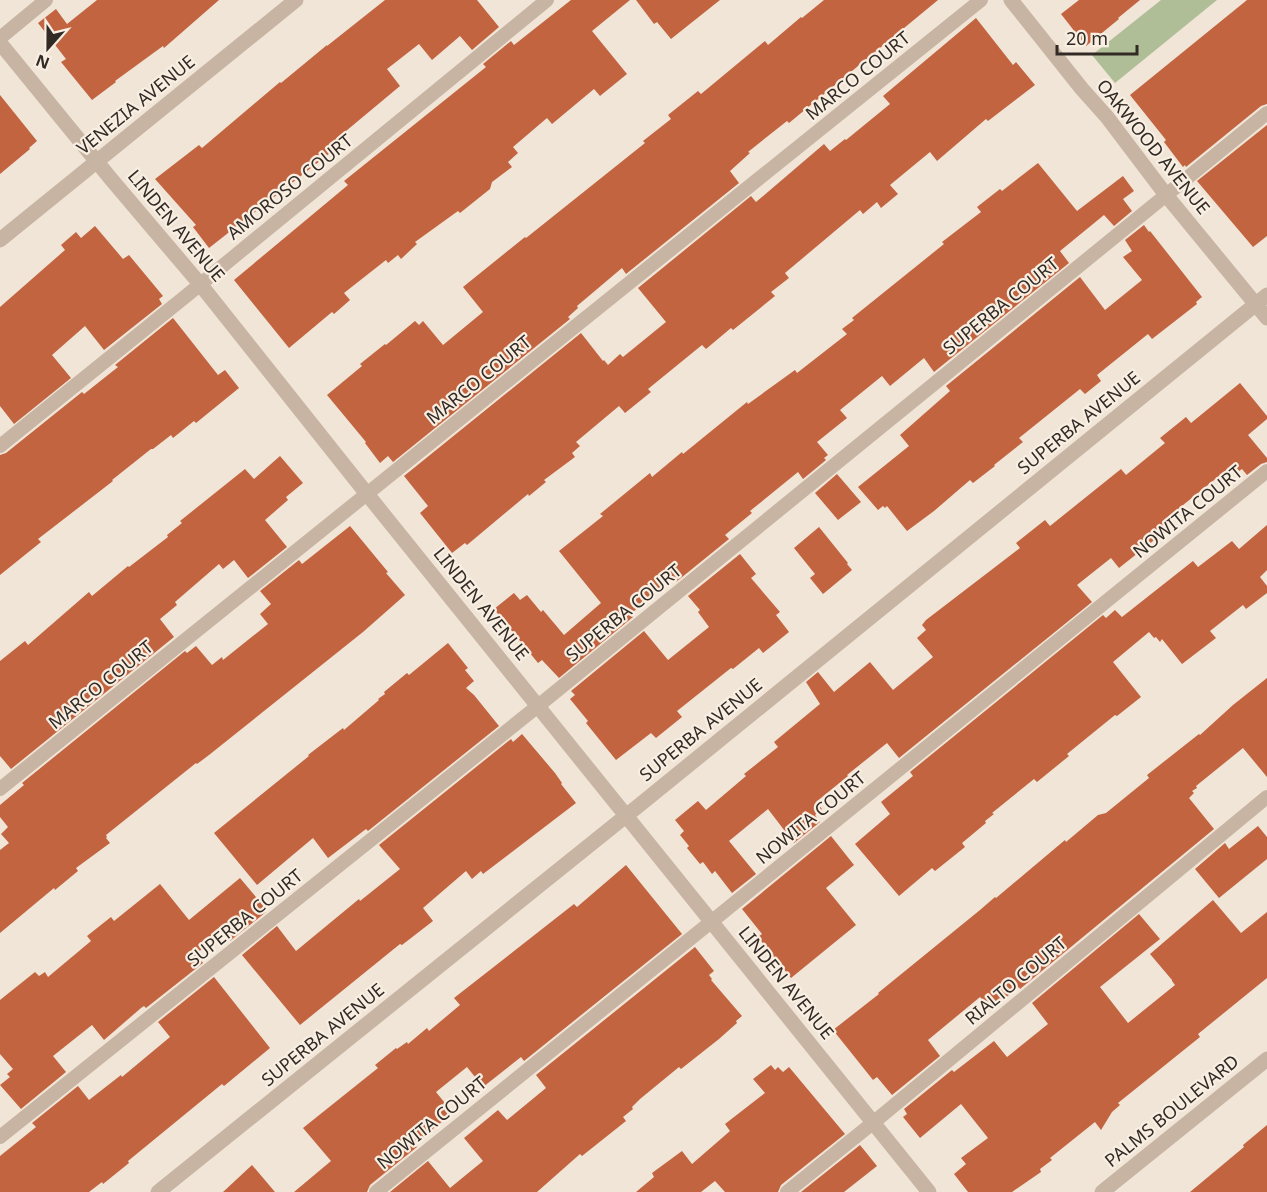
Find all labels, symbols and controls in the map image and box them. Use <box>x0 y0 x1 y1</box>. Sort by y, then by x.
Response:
north arrow <box>18 18 78 78</box>
scale bar <box>1057 18 1136 56</box>
street label: MARCO COURT <box>800 26 915 125</box>
text: 20 m <box>1066 26 1108 50</box>
text: N <box>33 49 53 75</box>
street label: VENEZIA AVENUE <box>71 49 199 159</box>
street label: OAKWOOD AVENUE <box>1092 74 1216 219</box>
street label: AMOROSO COURT <box>222 128 357 244</box>
street label: LINDEN AVENUE <box>123 164 231 286</box>
street label: SUPERBA COURT <box>937 251 1063 359</box>
street label: MARCO COURT <box>421 330 536 429</box>
street label: SUPERBA AVENUE <box>1012 365 1145 479</box>
street label: NOWITA COURT <box>1127 459 1247 563</box>
street label: LINDEN AVENUE <box>429 542 535 665</box>
street label: SUPERBA COURT <box>560 558 686 666</box>
street label: MARCO COURT <box>43 635 158 734</box>
street label: SUPERBA AVENUE <box>634 672 767 786</box>
street label: NOWITA COURT <box>750 765 870 869</box>
street label: SUPERBA COURT <box>181 863 307 971</box>
street label: LINDEN AVENUE <box>734 921 840 1044</box>
street label: RIALTO COURT <box>959 931 1071 1030</box>
street label: SUPERBA AVENUE <box>256 977 389 1091</box>
street label: PALMS BOULEVARD <box>1099 1049 1243 1172</box>
street label: NOWITA COURT <box>371 1070 491 1174</box>

